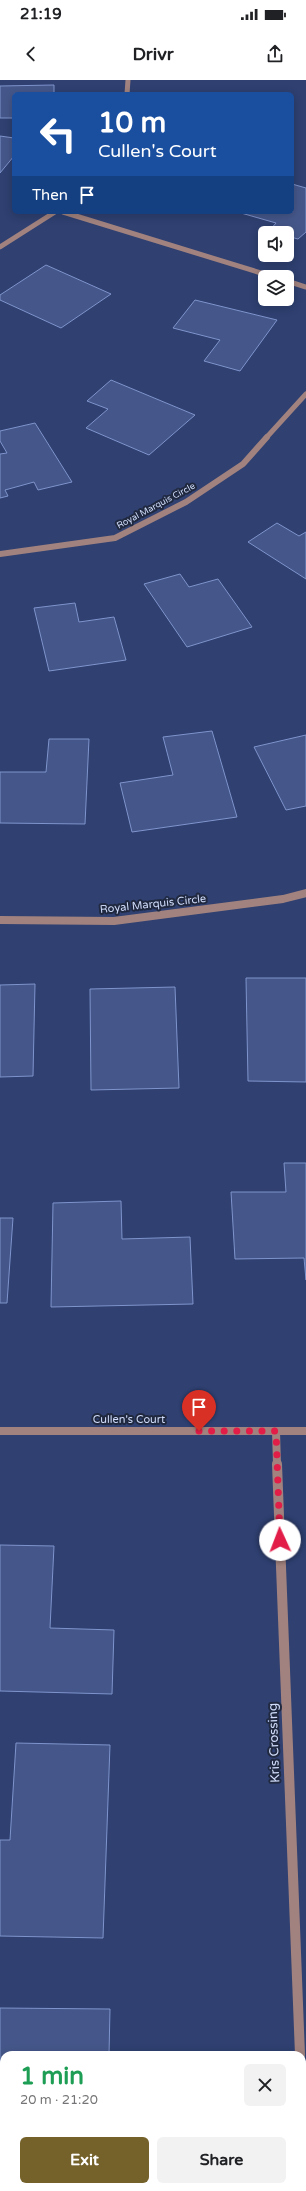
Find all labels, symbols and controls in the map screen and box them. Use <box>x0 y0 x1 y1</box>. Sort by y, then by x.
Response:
text: 21:19 <box>20 5 62 23</box>
icon: back <box>20 43 42 65</box>
text: Drivr <box>132 43 174 65</box>
icon: share <box>264 43 286 65</box>
text: 10 m <box>98 106 166 140</box>
icon: left <box>32 108 84 160</box>
text: Cullen's Court <box>98 140 217 162</box>
icon: arrive <box>76 184 98 206</box>
text: Then <box>32 186 68 204</box>
map controls <box>258 226 294 306</box>
button: sound <box>258 226 294 262</box>
button: layers <box>258 270 294 306</box>
street label: Royal Marquis Circle <box>115 481 197 531</box>
street label: Royal Marquis Circle <box>99 892 207 916</box>
pin <box>182 1390 216 1431</box>
icon: arrive <box>188 1396 210 1418</box>
street label: Cullen's Court <box>93 1413 165 1426</box>
position arrow <box>259 1519 301 1561</box>
street label: Kris Crossing <box>265 1703 283 1783</box>
text: 1 min <box>20 2062 84 2091</box>
button: close <box>244 2064 286 2106</box>
text: 20 m · 21:20 <box>20 2092 98 2108</box>
button: Exit <box>20 2137 149 2183</box>
button: Share <box>157 2137 286 2183</box>

